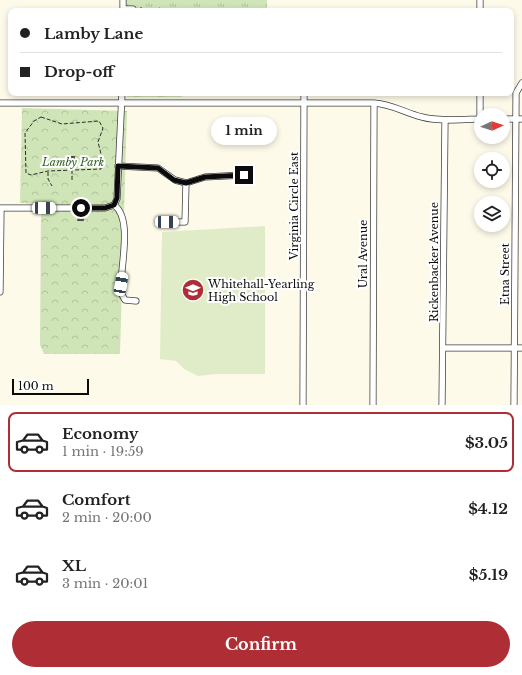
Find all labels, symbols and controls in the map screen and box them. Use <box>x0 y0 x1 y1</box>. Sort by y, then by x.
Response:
text: Lamby Lane <box>44 24 143 43</box>
text: Drop-off <box>44 62 114 81</box>
north arrow <box>474 108 510 144</box>
map controls <box>474 108 510 232</box>
callout: 1 min <box>211 117 277 145</box>
text: 1 min <box>225 122 263 139</box>
street label: Virginia Circle East <box>287 151 301 261</box>
button: locate <box>474 152 510 188</box>
park label: Lamby Park <box>41 155 104 169</box>
route end <box>235 166 253 184</box>
button: layers <box>474 196 510 232</box>
route start <box>72 199 90 217</box>
car <box>32 202 56 214</box>
street label: Rickenbacker Avenue <box>427 202 441 322</box>
car <box>155 216 179 228</box>
street label: Ural Avenue <box>356 220 370 288</box>
street label: Etna Street <box>498 242 512 305</box>
car <box>113 271 129 297</box>
school or university icon: Whitehall-Yearling High School <box>180 277 206 303</box>
place label: Whitehall-Yearling High School <box>207 277 315 304</box>
scale bar <box>12 377 89 396</box>
text: 100 m <box>18 379 54 393</box>
icon: car <box>14 424 50 460</box>
text: Economy <box>62 424 139 443</box>
text: $3.05 <box>465 433 508 452</box>
text: 1 min · 19:59 <box>62 443 144 460</box>
icon: car <box>14 490 50 526</box>
text: Comfort <box>62 490 130 509</box>
text: $4.12 <box>468 499 508 518</box>
text: 2 min · 20:00 <box>62 509 152 526</box>
icon: car <box>14 556 50 592</box>
text: XL <box>62 556 86 575</box>
text: $5.19 <box>469 565 508 584</box>
text: 3 min · 20:01 <box>62 575 148 592</box>
button: Confirm <box>12 621 510 667</box>

